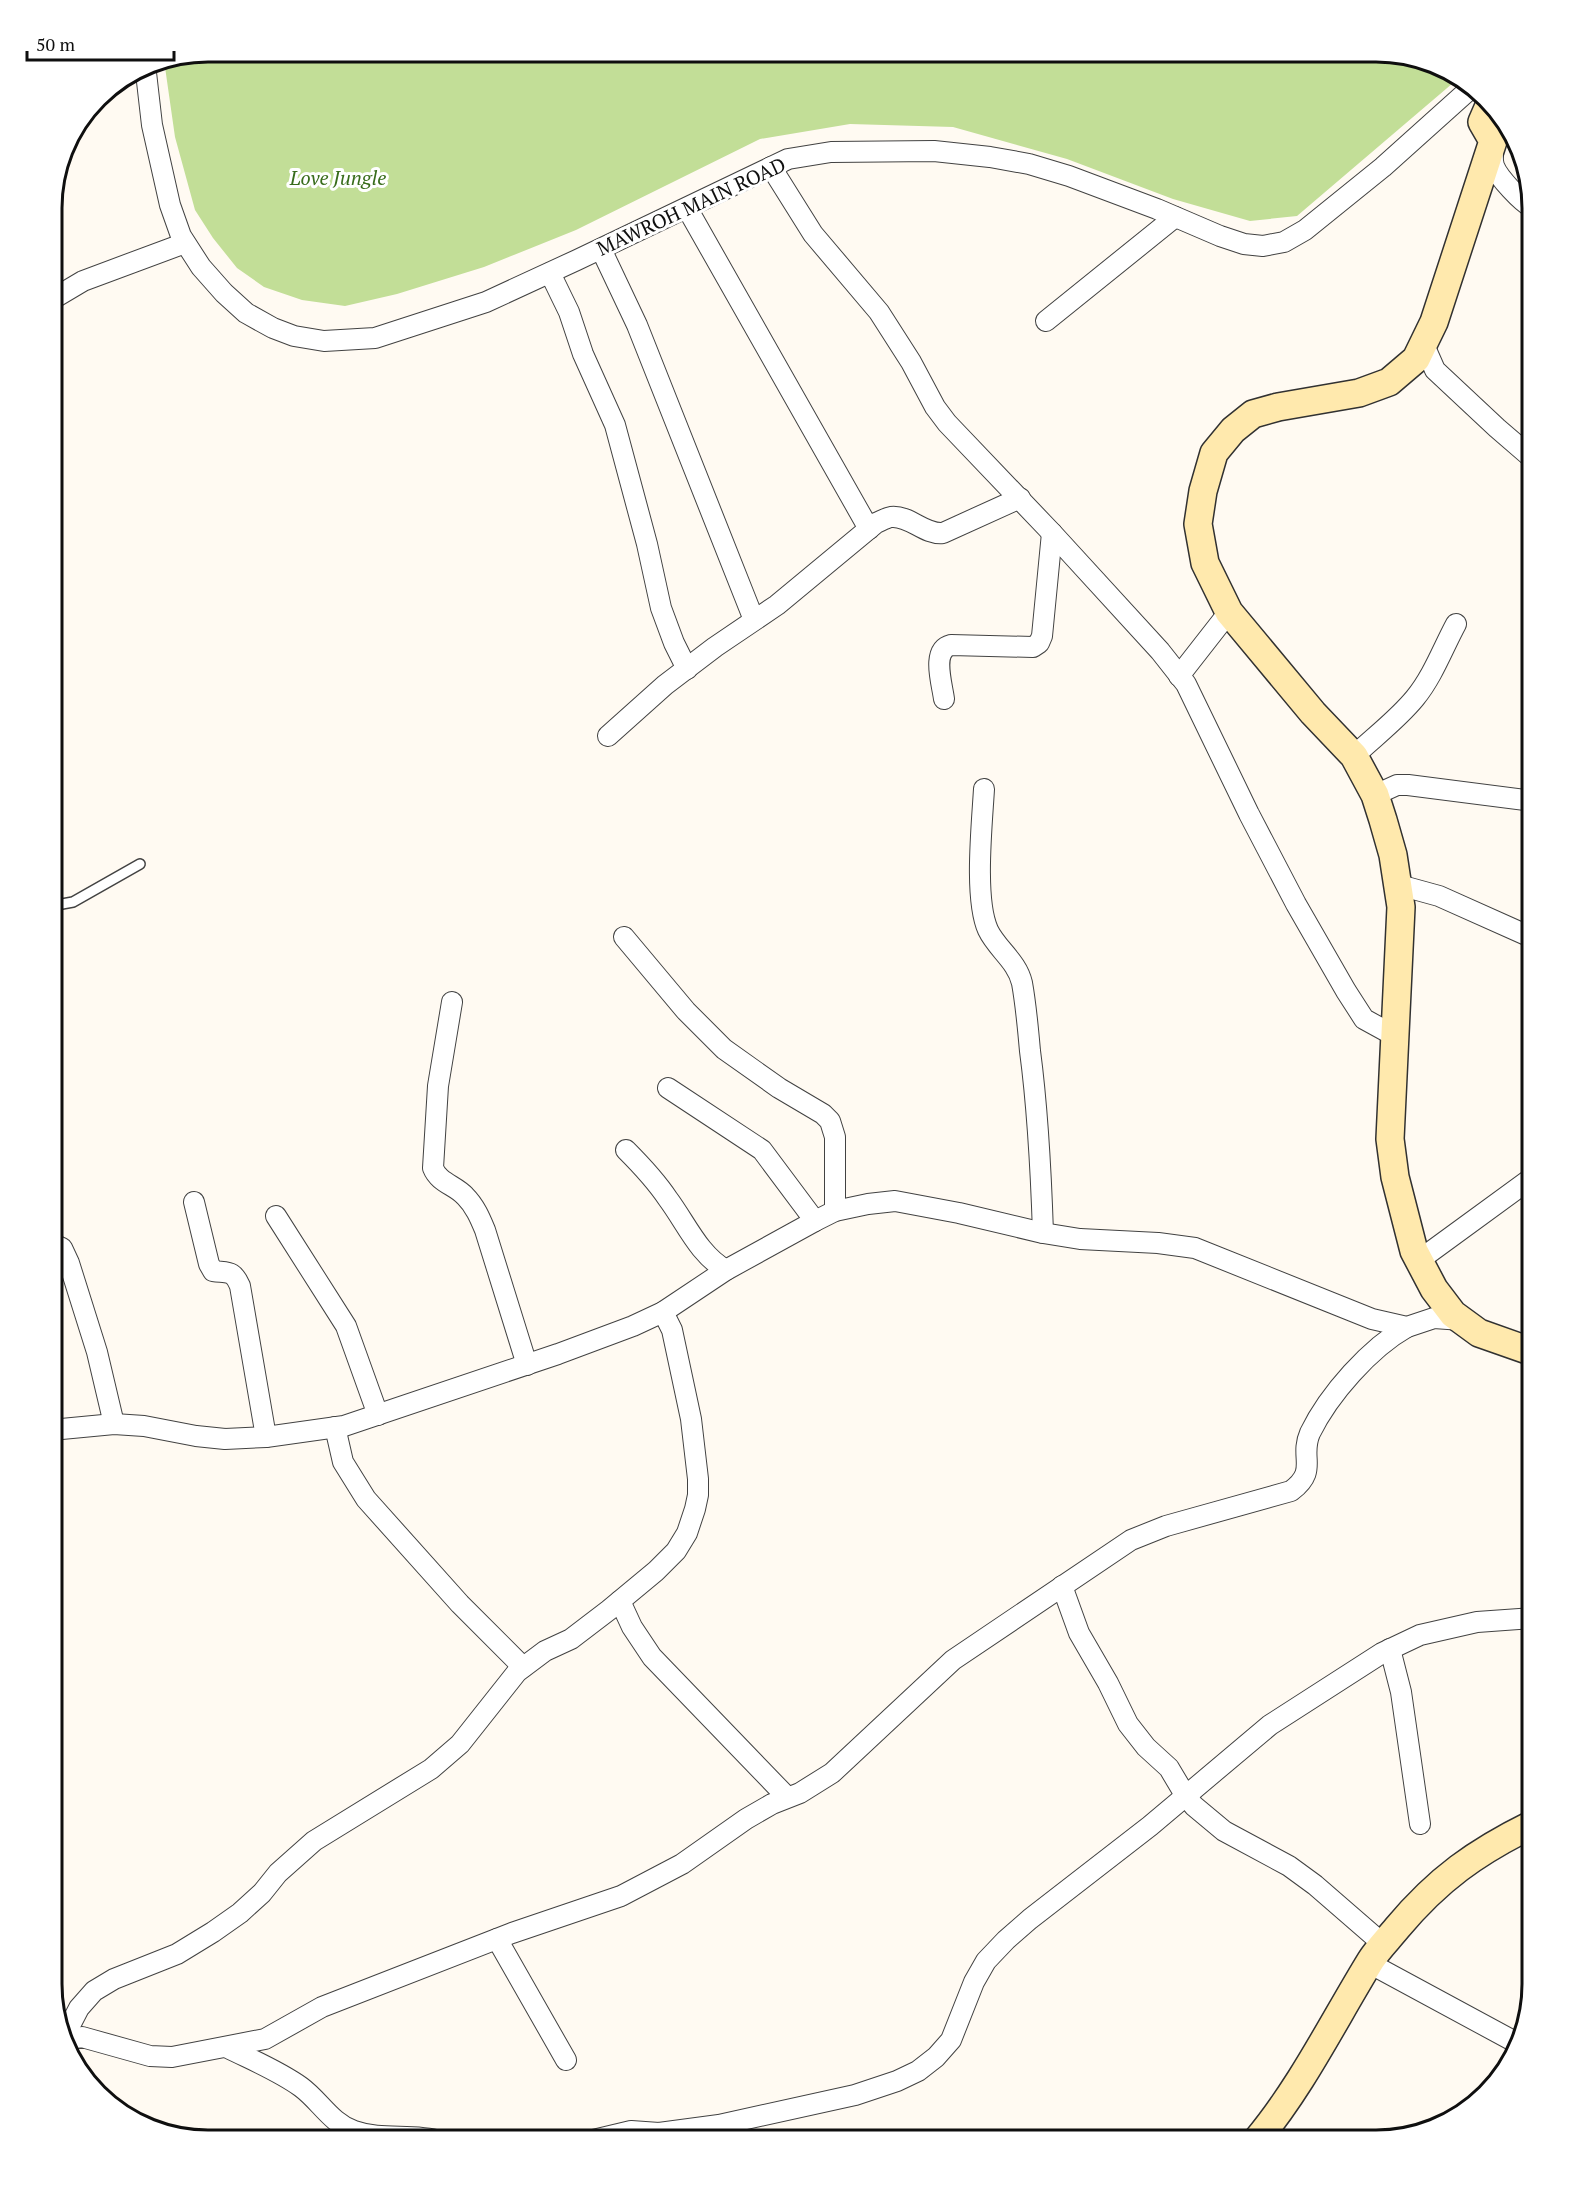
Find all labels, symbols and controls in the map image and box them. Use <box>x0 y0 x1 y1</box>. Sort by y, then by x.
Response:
scale bar <box>27 24 174 62</box>
text: 50 m <box>36 32 76 56</box>
street label: MAWROH MAIN ROAD <box>592 150 790 262</box>
park label: Love Jungle <box>289 164 386 191</box>

